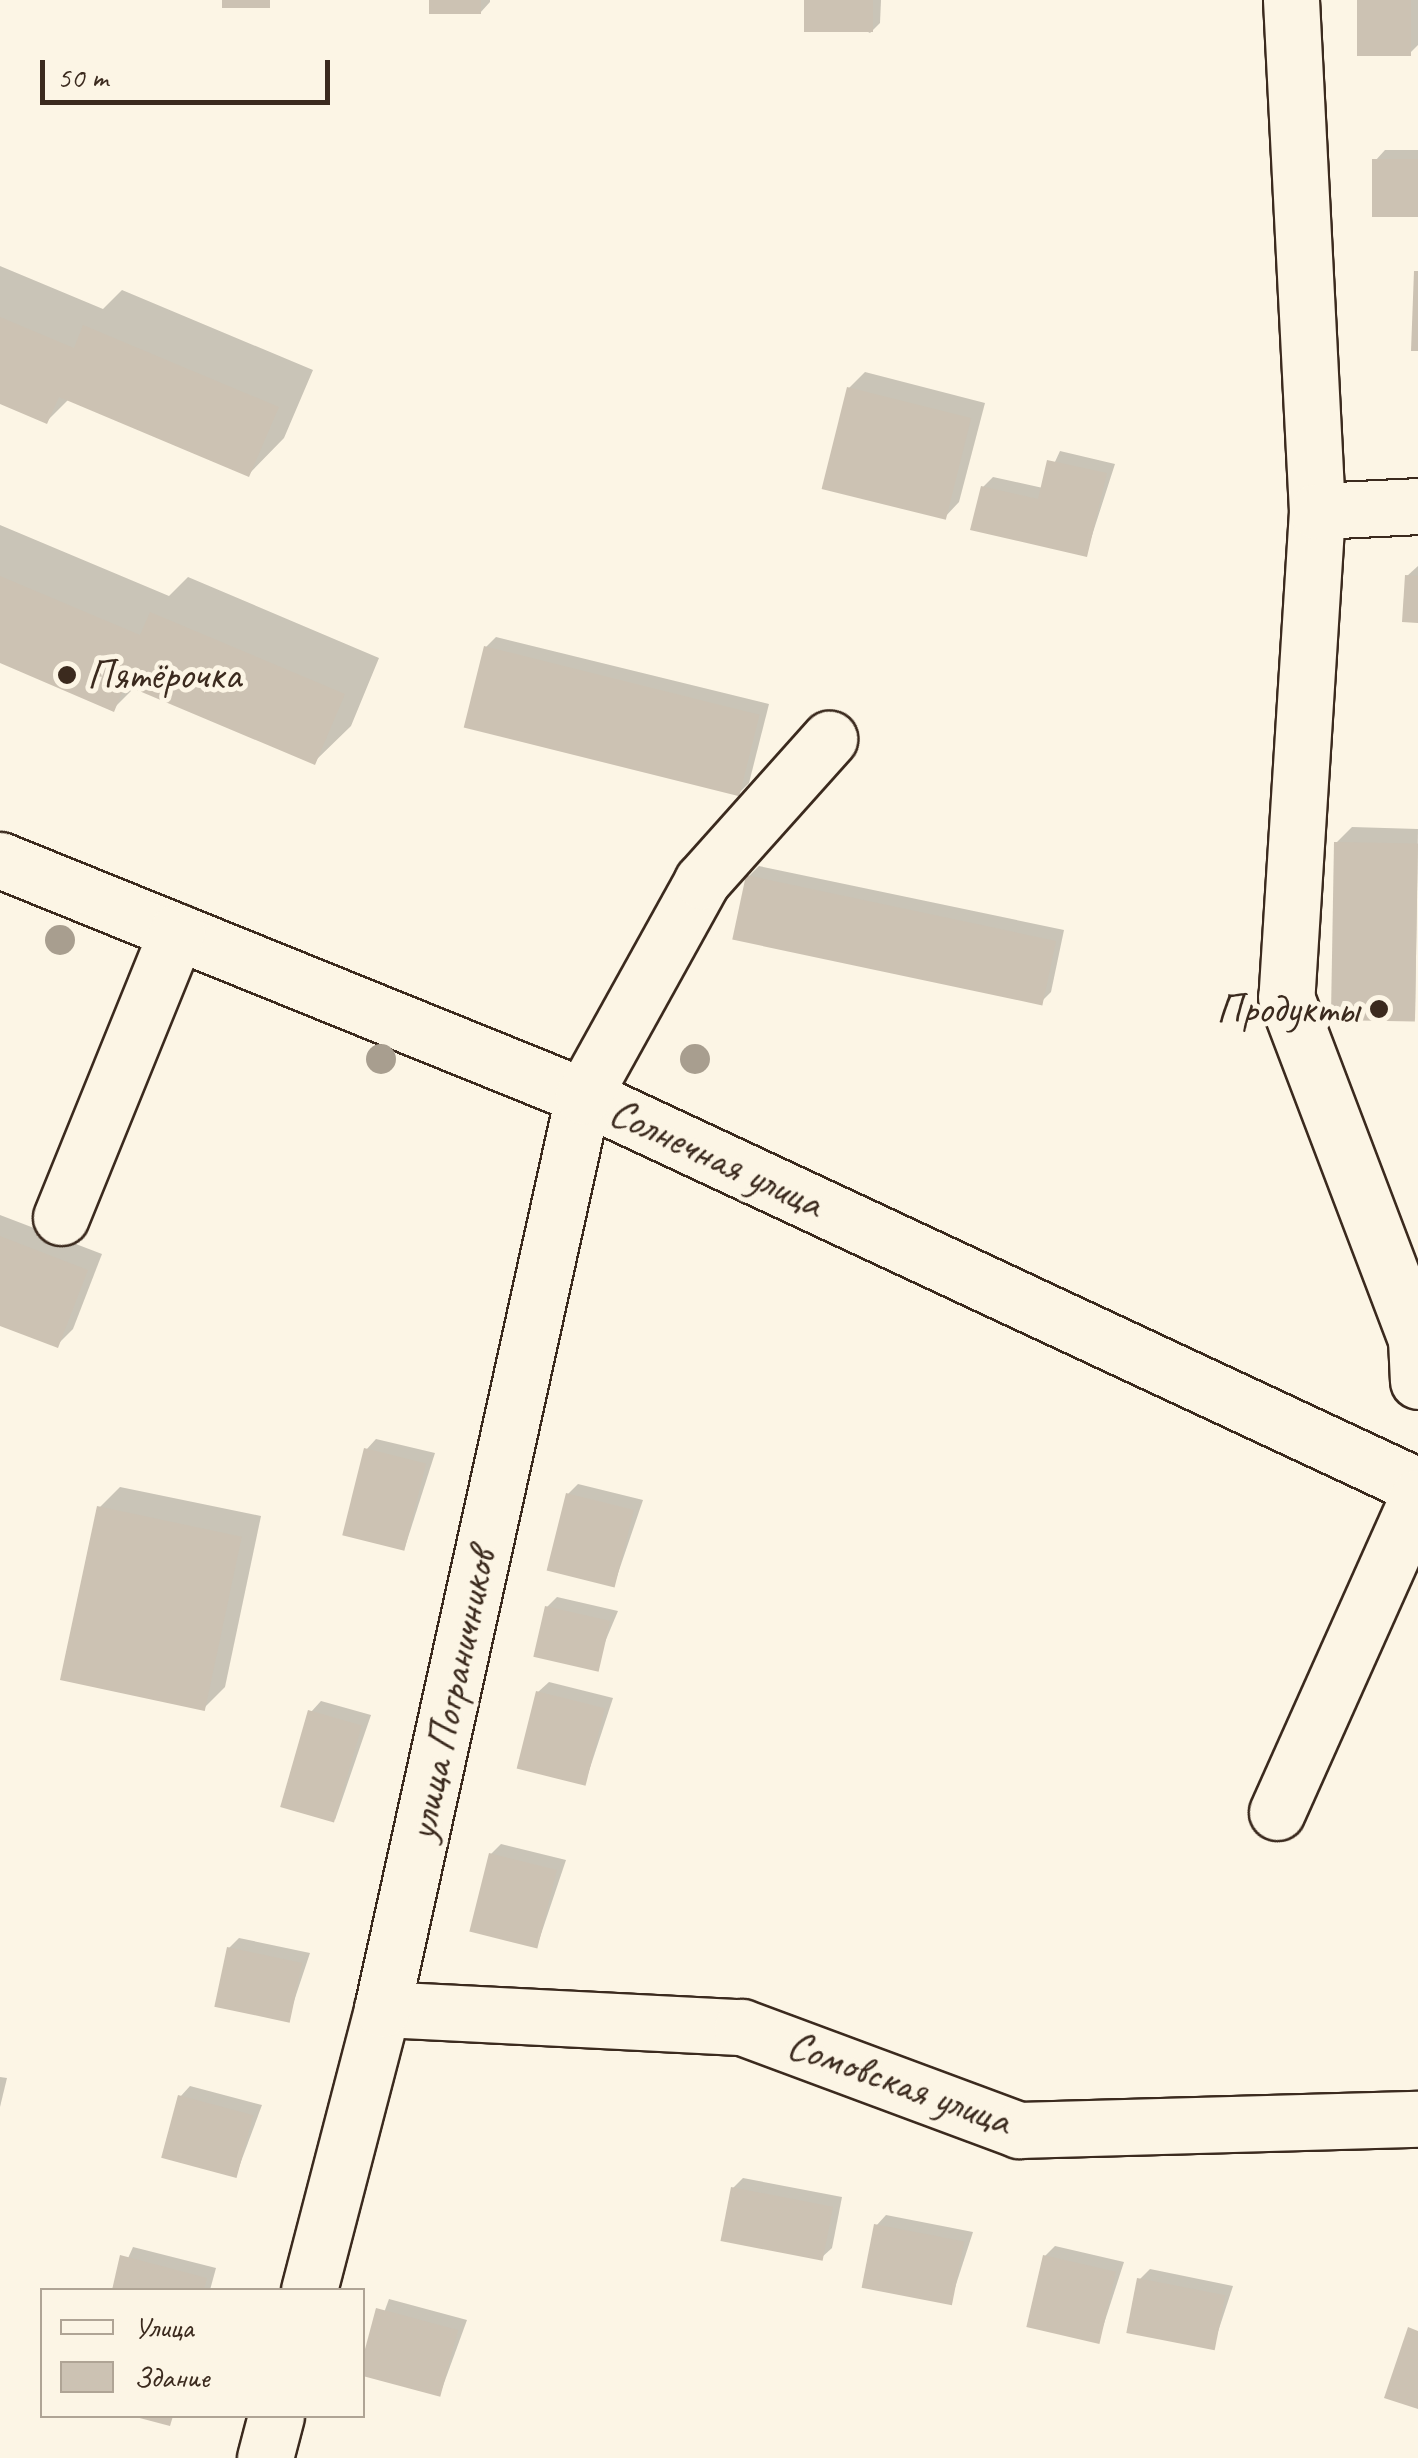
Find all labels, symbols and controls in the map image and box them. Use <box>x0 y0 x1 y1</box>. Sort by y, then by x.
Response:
scale bar <box>45 40 335 102</box>
text: 50 m <box>57 58 108 96</box>
place label: Пятёрочка <box>87 650 241 700</box>
marker: Пятёрочка <box>56 664 78 686</box>
place label: Продукты <box>1216 984 1359 1034</box>
marker: Продукты <box>1368 998 1390 1020</box>
street label: Солнечная улица <box>600 1086 832 1230</box>
street label: улица Пограничников <box>396 1545 508 1845</box>
street label: Сомовская улица <box>779 2019 1019 2147</box>
legend <box>40 2288 365 2418</box>
text: Улица <box>134 2308 193 2346</box>
text: Здание <box>134 2358 209 2396</box>

